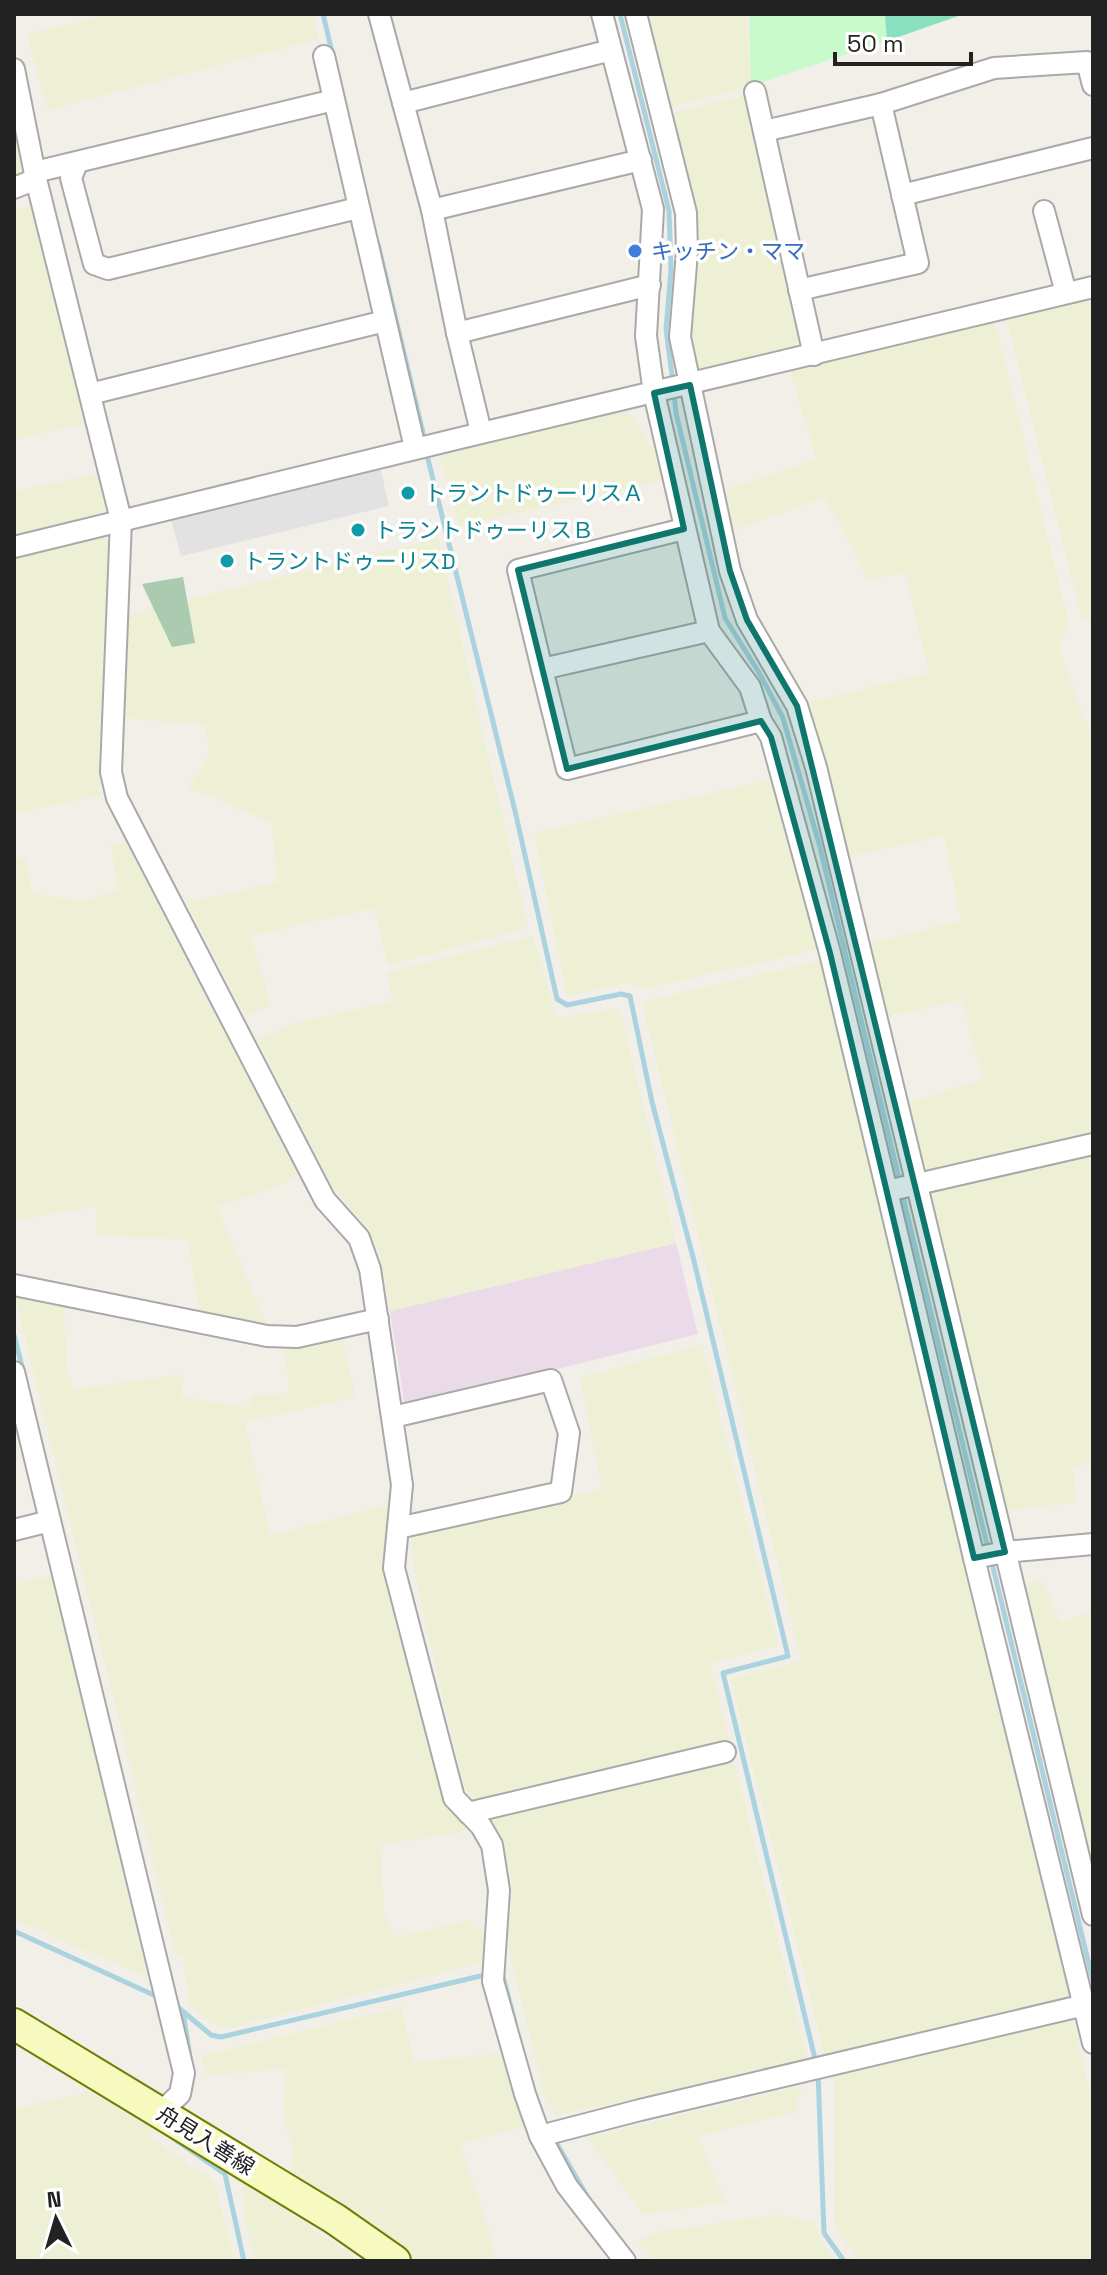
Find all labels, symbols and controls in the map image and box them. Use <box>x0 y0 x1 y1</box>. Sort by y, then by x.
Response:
scale bar <box>835 16 971 66</box>
text: 50 m <box>847 28 904 59</box>
place label: キッチン・ママ <box>651 237 805 265</box>
marker: キッチン・ママ <box>626 242 644 260</box>
place label: トラントドゥーリスＡ <box>424 479 644 507</box>
marker: トラントドゥーリスＡ <box>399 484 417 502</box>
place label: トラントドゥーリスＢ <box>374 516 594 544</box>
marker: トラントドゥーリスＢ <box>349 521 367 539</box>
place label: トラントドゥーリスD <box>243 547 456 575</box>
marker: トラントドゥーリスD <box>218 552 236 570</box>
street label: 舟見入善線 <box>152 2099 260 2181</box>
north arrow <box>16 2179 96 2259</box>
text: N <box>46 2184 63 2214</box>

